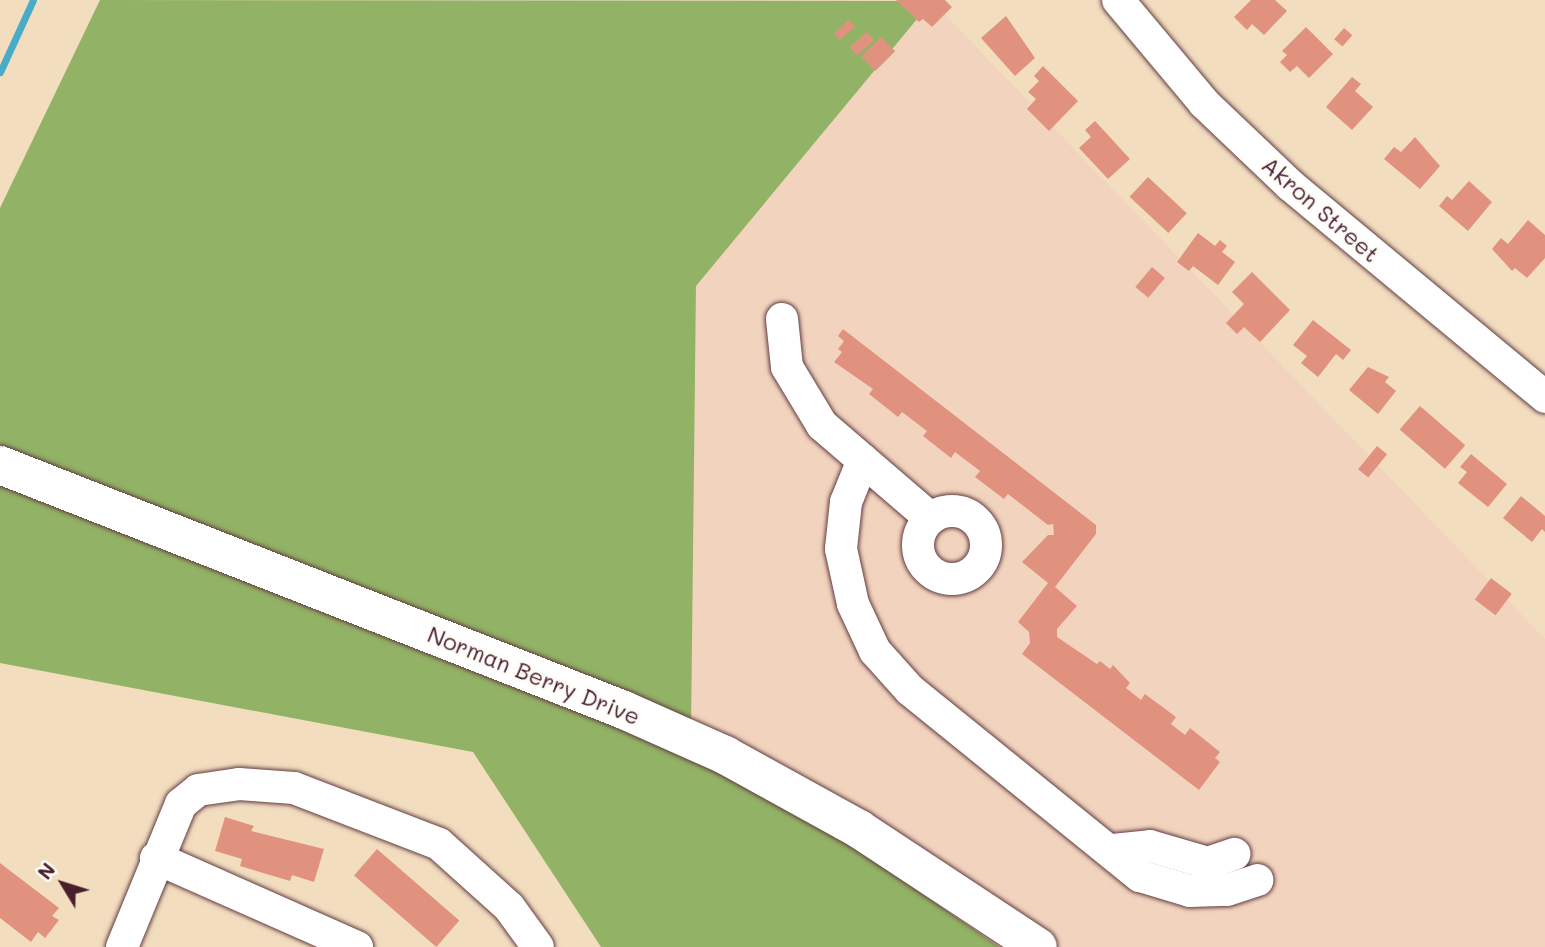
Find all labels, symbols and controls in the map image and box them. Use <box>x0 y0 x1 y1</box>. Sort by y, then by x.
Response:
street label: Akron Street <box>1257 150 1385 268</box>
street label: Norman Berry Drive <box>424 620 644 730</box>
north arrow <box>28 849 98 919</box>
text: N <box>32 857 60 884</box>

